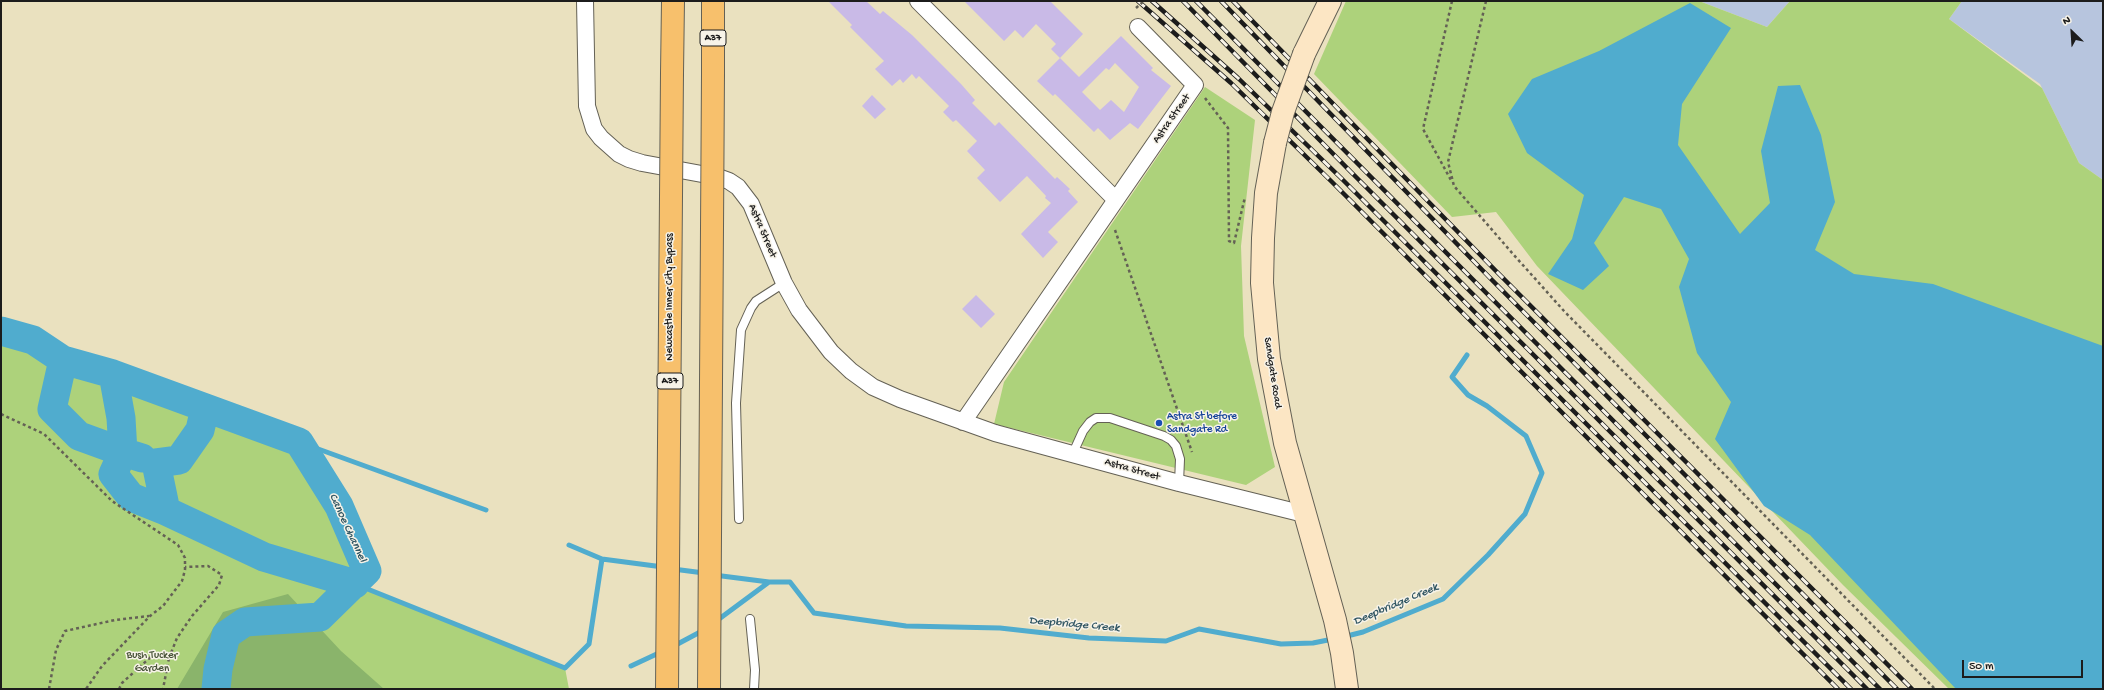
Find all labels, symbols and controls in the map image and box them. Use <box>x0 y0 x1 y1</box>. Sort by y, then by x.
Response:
north arrow <box>2052 12 2092 52</box>
text: N <box>2061 14 2073 28</box>
road number: A37 <box>700 30 726 46</box>
street label: Astra Street <box>1150 92 1194 146</box>
street label: Astra Street <box>745 202 779 260</box>
street label: Newcastle Inner City Bypass <box>663 233 677 361</box>
street label: Sandgate Road <box>1260 336 1284 410</box>
road number: A37 <box>657 373 683 389</box>
place label: Astra St before Sandgate Rd <box>1167 410 1237 436</box>
marker: Astra St before Sandgate Rd <box>1154 418 1164 428</box>
street label: Astra Street <box>1103 456 1161 484</box>
water label: Canoe Channel <box>325 491 369 565</box>
water label: Deepbridge Creek <box>1351 581 1441 629</box>
water label: Deepbridge Creek <box>1028 614 1120 636</box>
park label: Bush Tucker Garden <box>127 649 177 675</box>
scale bar <box>1964 652 2085 678</box>
text: 50 m <box>1969 660 1994 674</box>

